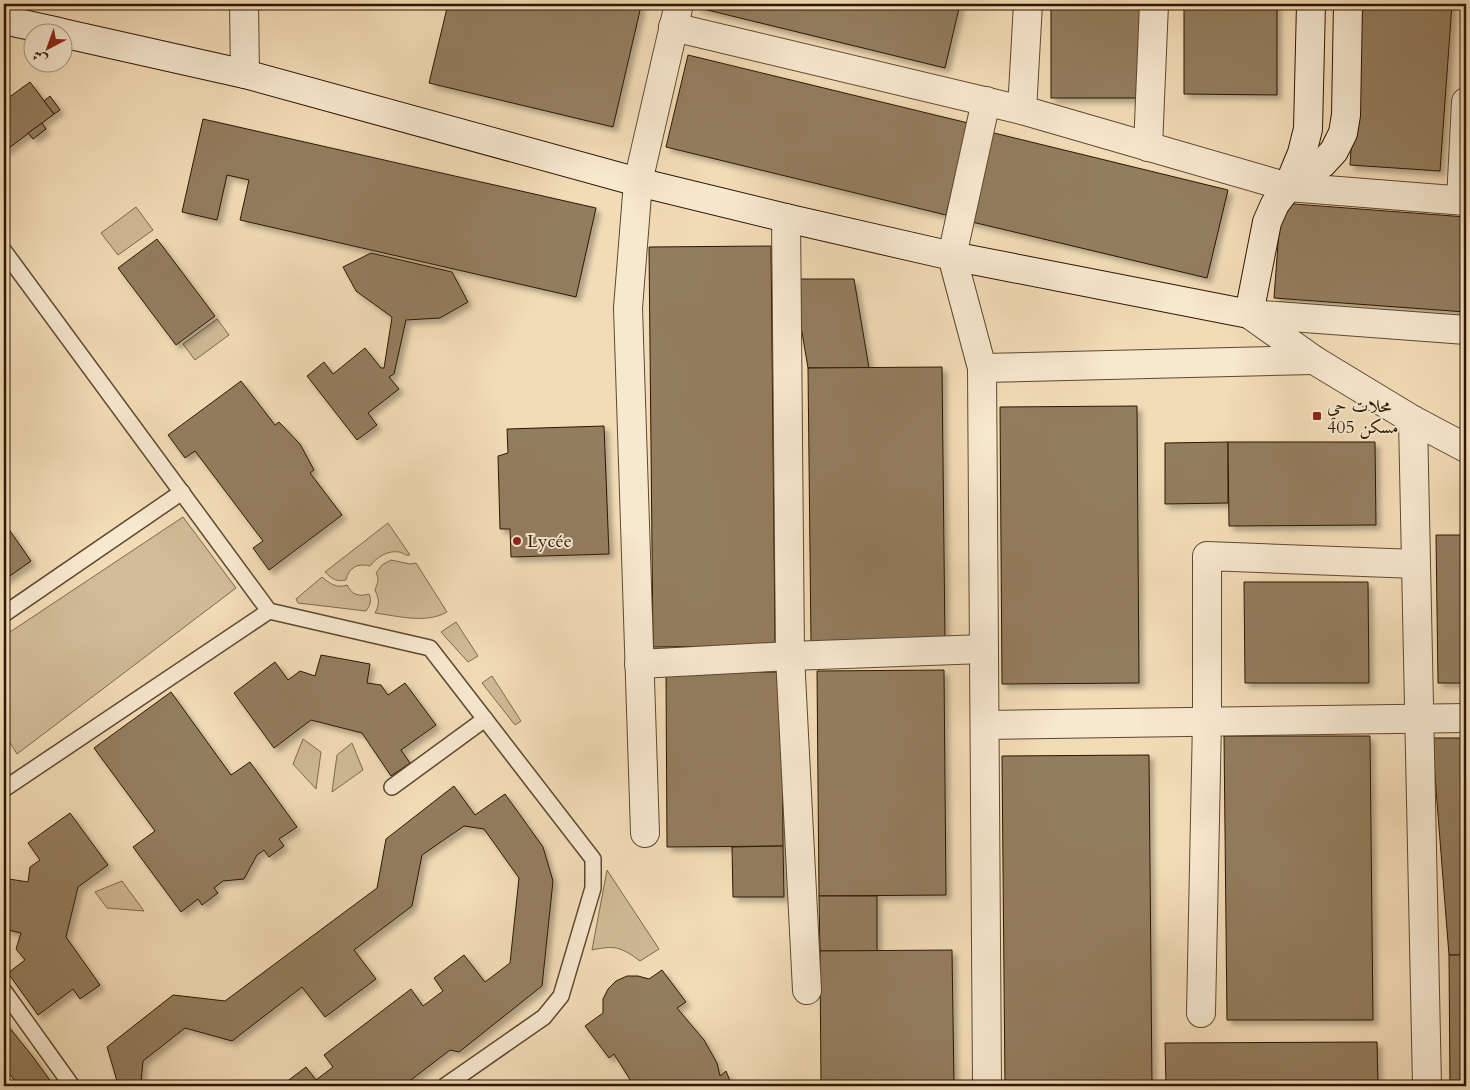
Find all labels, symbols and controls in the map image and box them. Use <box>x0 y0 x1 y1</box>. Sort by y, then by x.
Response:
north arrow <box>22 22 72 72</box>
text: ش <box>28 46 51 69</box>
place label: محلات حي 405 مسكن <box>1327 394 1398 440</box>
marker: محلات حي 405 مسكن <box>1311 410 1323 422</box>
place label: Lycée <box>527 529 572 554</box>
marker: Lycée <box>511 535 523 547</box>

